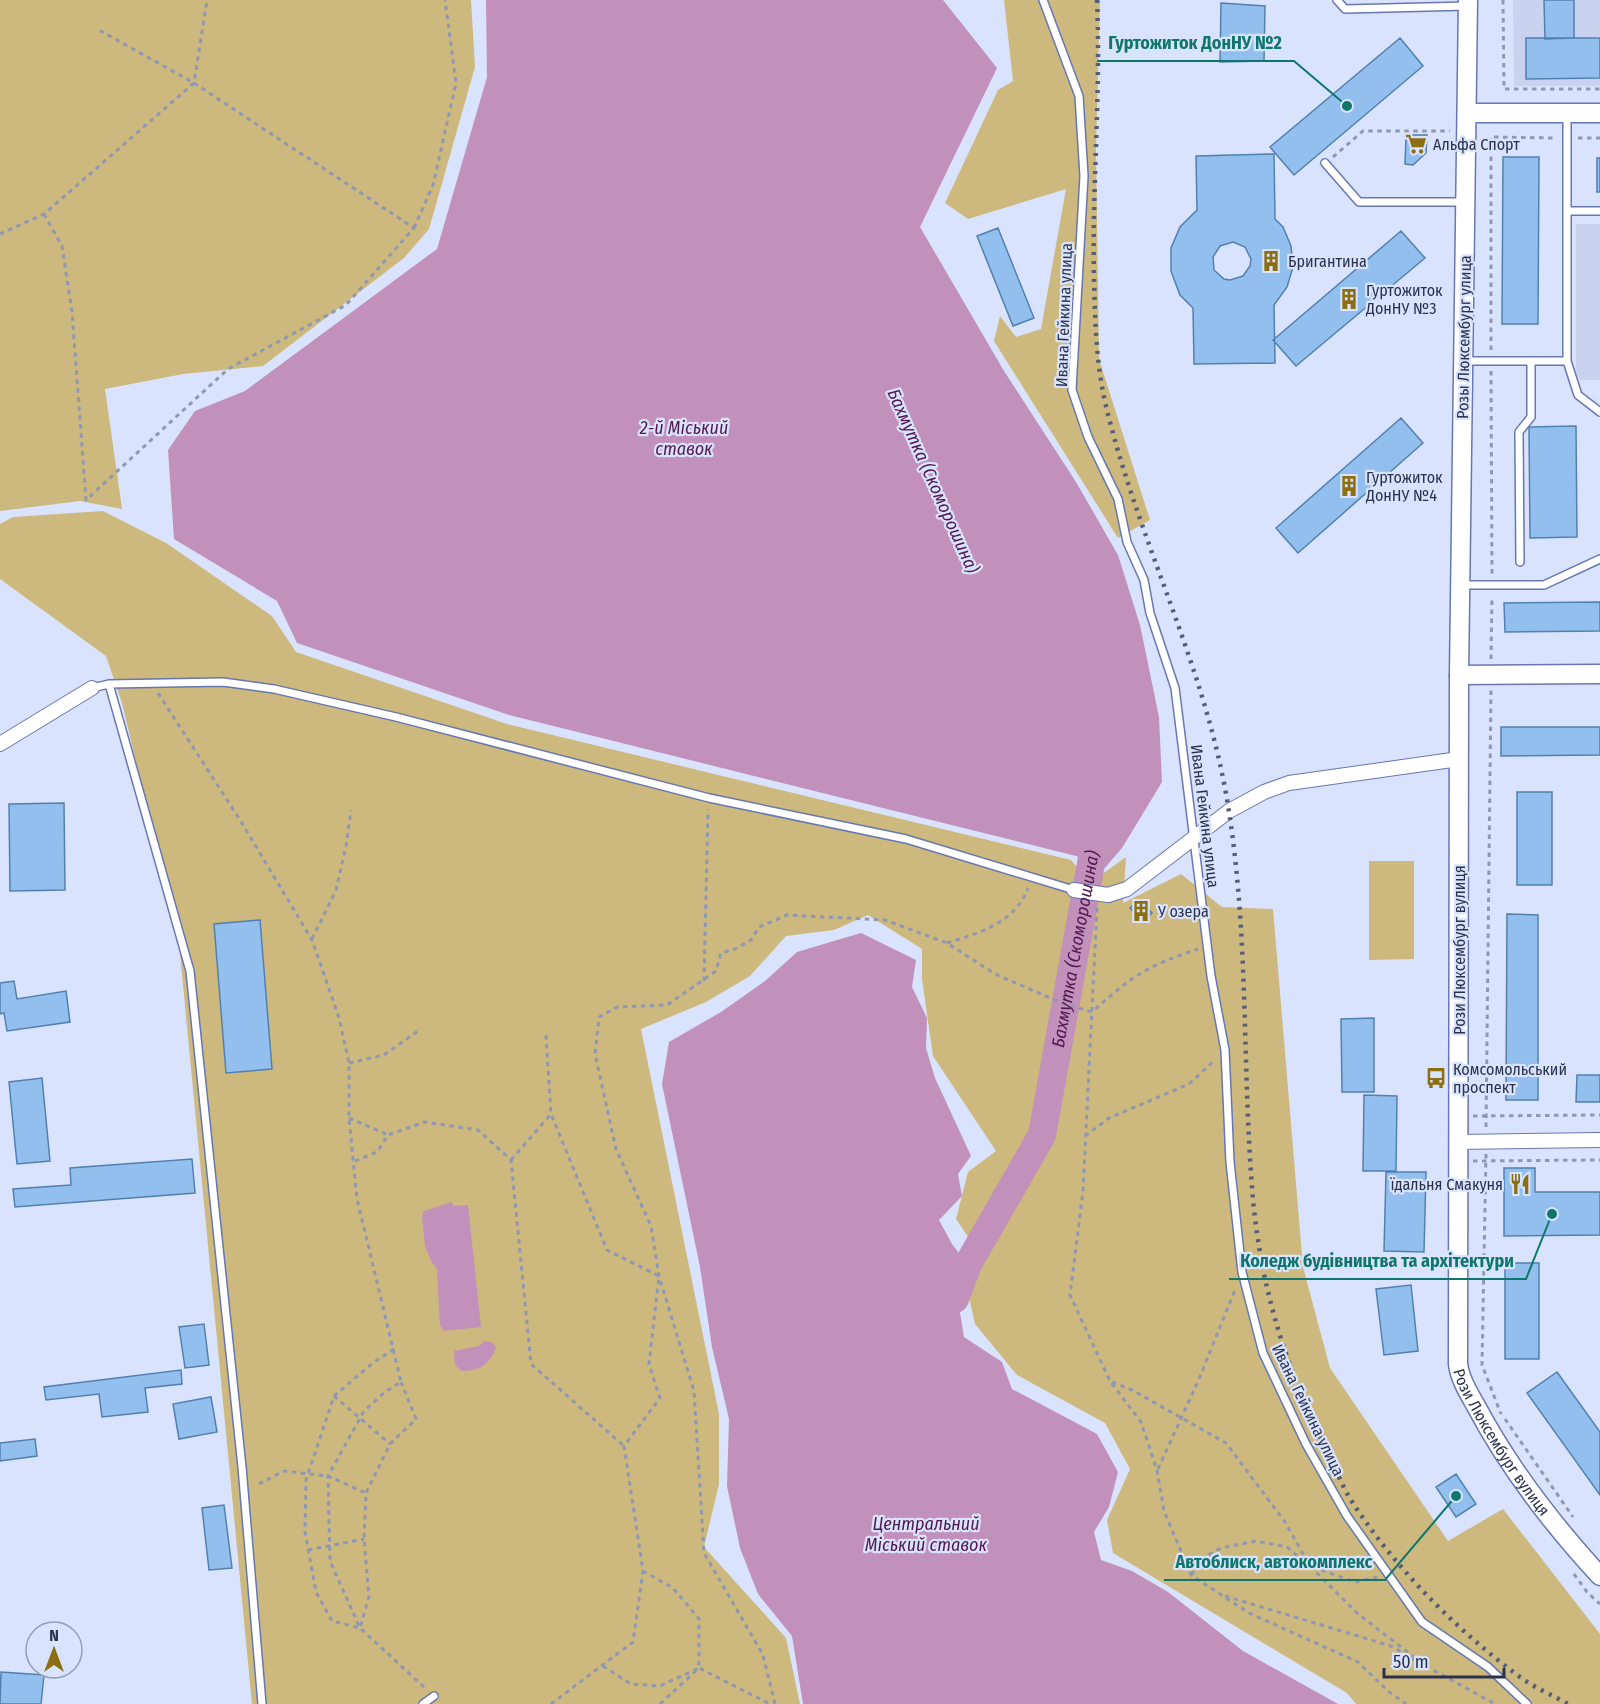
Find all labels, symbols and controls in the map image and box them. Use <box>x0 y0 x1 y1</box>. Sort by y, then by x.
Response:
callout: Гуртожиток ДонНУ №2 <box>1097 25 1294 61</box>
text: Гуртожиток ДонНУ №2 <box>1108 32 1282 54</box>
supermarket icon: Альфа Спорт <box>1404 132 1428 156</box>
place label: Альфа Спорт <box>1433 135 1520 154</box>
street label: Ивана Гейкина улица <box>1052 242 1076 387</box>
building icon: Бригантина <box>1259 249 1283 273</box>
place label: Бригантина <box>1288 252 1367 271</box>
street label: Розы Люксембург улица <box>1453 255 1475 419</box>
place label: Гуртожиток ДонНУ №3 <box>1365 281 1443 318</box>
building icon: Гуртожиток ДонНУ №3 <box>1337 287 1361 311</box>
water label: Бахмутка (Скоморошина) <box>882 385 984 577</box>
water label: 2-й Міський ставок <box>639 417 728 460</box>
place label: Гуртожиток ДонНУ №4 <box>1365 468 1443 505</box>
building icon: Гуртожиток ДонНУ №4 <box>1337 474 1361 498</box>
street label: Ивана Гейкина улица <box>1187 743 1223 889</box>
water label: Бахмутка (Скоморошина) <box>1047 849 1104 1049</box>
street label: Рози Люксембург вулиця <box>1450 865 1469 1035</box>
building icon: У озера <box>1129 899 1153 923</box>
place label: У озера <box>1157 902 1209 921</box>
place label: Комсомольський проспект <box>1453 1060 1567 1097</box>
bus stop icon: Комсомольський проспект <box>1424 1066 1448 1090</box>
restaurant icon: їдальня Смакуня <box>1508 1172 1532 1196</box>
place label: їдальня Смакуня <box>1389 1175 1503 1194</box>
callout: Коледж будівництва та архітектури <box>1229 1243 1526 1279</box>
text: Коледж будівництва та архітектури <box>1240 1250 1514 1272</box>
street label: Ивана Гейкина улица <box>1268 1341 1348 1479</box>
street label: Рози Люксембург вулиця <box>1450 1366 1554 1519</box>
water label: Центральний Міський ставок <box>865 1513 987 1556</box>
callout: Автоблиск, автокомплекс <box>1164 1544 1385 1580</box>
text: Автоблиск, автокомплекс <box>1175 1551 1373 1573</box>
north arrow <box>24 1620 84 1680</box>
text: N <box>49 1626 59 1645</box>
scale bar <box>1384 1641 1504 1679</box>
text: 50 m <box>1393 1651 1429 1673</box>

